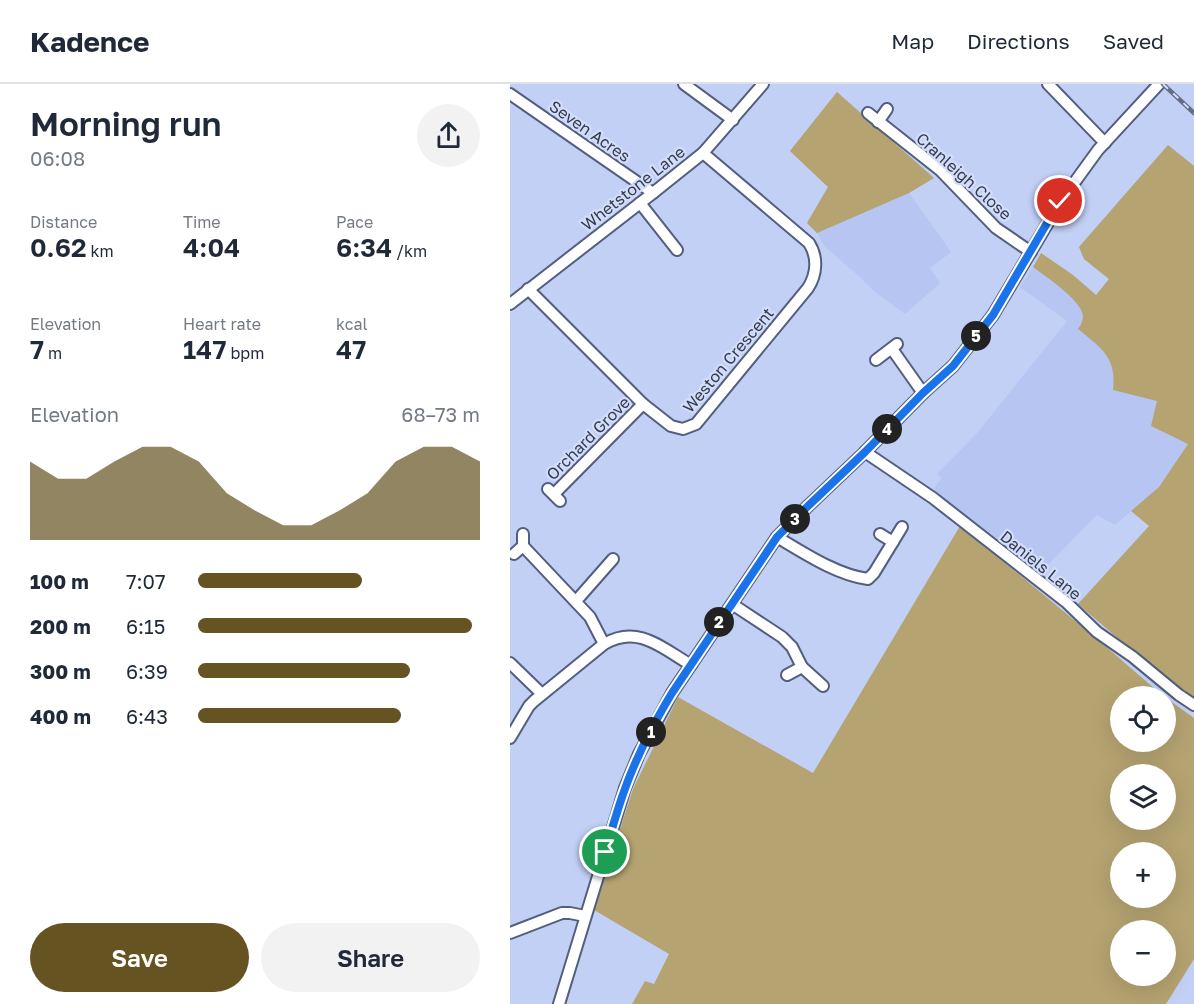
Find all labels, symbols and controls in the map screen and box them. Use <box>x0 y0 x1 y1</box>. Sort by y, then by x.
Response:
text: Kadence <box>30 25 150 58</box>
text: Map <box>891 28 934 54</box>
text: Directions <box>967 28 1070 54</box>
text: Saved <box>1103 28 1164 54</box>
street label: Seven Acres <box>546 96 634 166</box>
text: Morning run <box>30 104 222 143</box>
button: share <box>417 104 480 167</box>
street label: Cranleigh Close <box>912 128 1016 224</box>
street label: Whetstone Lane <box>577 141 689 235</box>
text: 06:08 <box>30 146 85 170</box>
pin <box>1034 175 1085 226</box>
icon: check <box>1043 184 1076 217</box>
text: Distance <box>30 212 97 232</box>
text: Time <box>183 212 221 232</box>
text: Pace <box>336 212 373 232</box>
text: 0.62 <box>30 232 86 263</box>
text: 4:04 <box>183 232 240 263</box>
text: 6:34 <box>336 232 392 263</box>
text: km <box>86 241 114 261</box>
text: /km <box>392 241 427 261</box>
street label: Weston Crescent <box>678 303 778 417</box>
text: Elevation <box>30 314 101 334</box>
text: Heart rate <box>183 314 261 334</box>
text: kcal <box>336 314 368 334</box>
pin: 5 <box>961 321 991 351</box>
text: 5 <box>971 326 981 346</box>
text: 7 <box>30 334 44 365</box>
text: 147 <box>183 334 226 365</box>
text: 47 <box>336 334 366 365</box>
text: m <box>44 343 62 363</box>
text: bpm <box>226 343 264 363</box>
street label: Orchard Grove <box>542 392 634 484</box>
text: Elevation <box>30 402 119 426</box>
text: 68–73 m <box>401 402 480 426</box>
pin: 4 <box>872 414 902 444</box>
text: 4 <box>882 419 892 439</box>
pin: 3 <box>780 504 810 534</box>
text: 3 <box>790 509 800 529</box>
street label: Daniels Lane <box>996 526 1086 604</box>
text: 100 m <box>30 569 89 593</box>
text: 7:07 <box>126 569 166 593</box>
pin: 2 <box>704 607 734 637</box>
text: 2 <box>714 612 724 632</box>
text: 200 m <box>30 614 91 638</box>
text: 6:15 <box>126 614 165 638</box>
text: 300 m <box>30 659 91 683</box>
text: 6:39 <box>126 659 168 683</box>
map controls <box>1110 686 1176 986</box>
button: locate <box>1110 686 1176 752</box>
text: 400 m <box>30 704 91 728</box>
text: 6:43 <box>126 704 168 728</box>
pin: 1 <box>636 717 666 747</box>
text: 1 <box>647 722 655 742</box>
button: layers <box>1110 764 1176 830</box>
pin <box>579 826 630 877</box>
icon: arrive <box>588 835 621 868</box>
button: + <box>1110 842 1176 908</box>
button: − <box>1110 920 1176 986</box>
button: Save <box>30 923 249 992</box>
button: Share <box>261 923 480 992</box>

